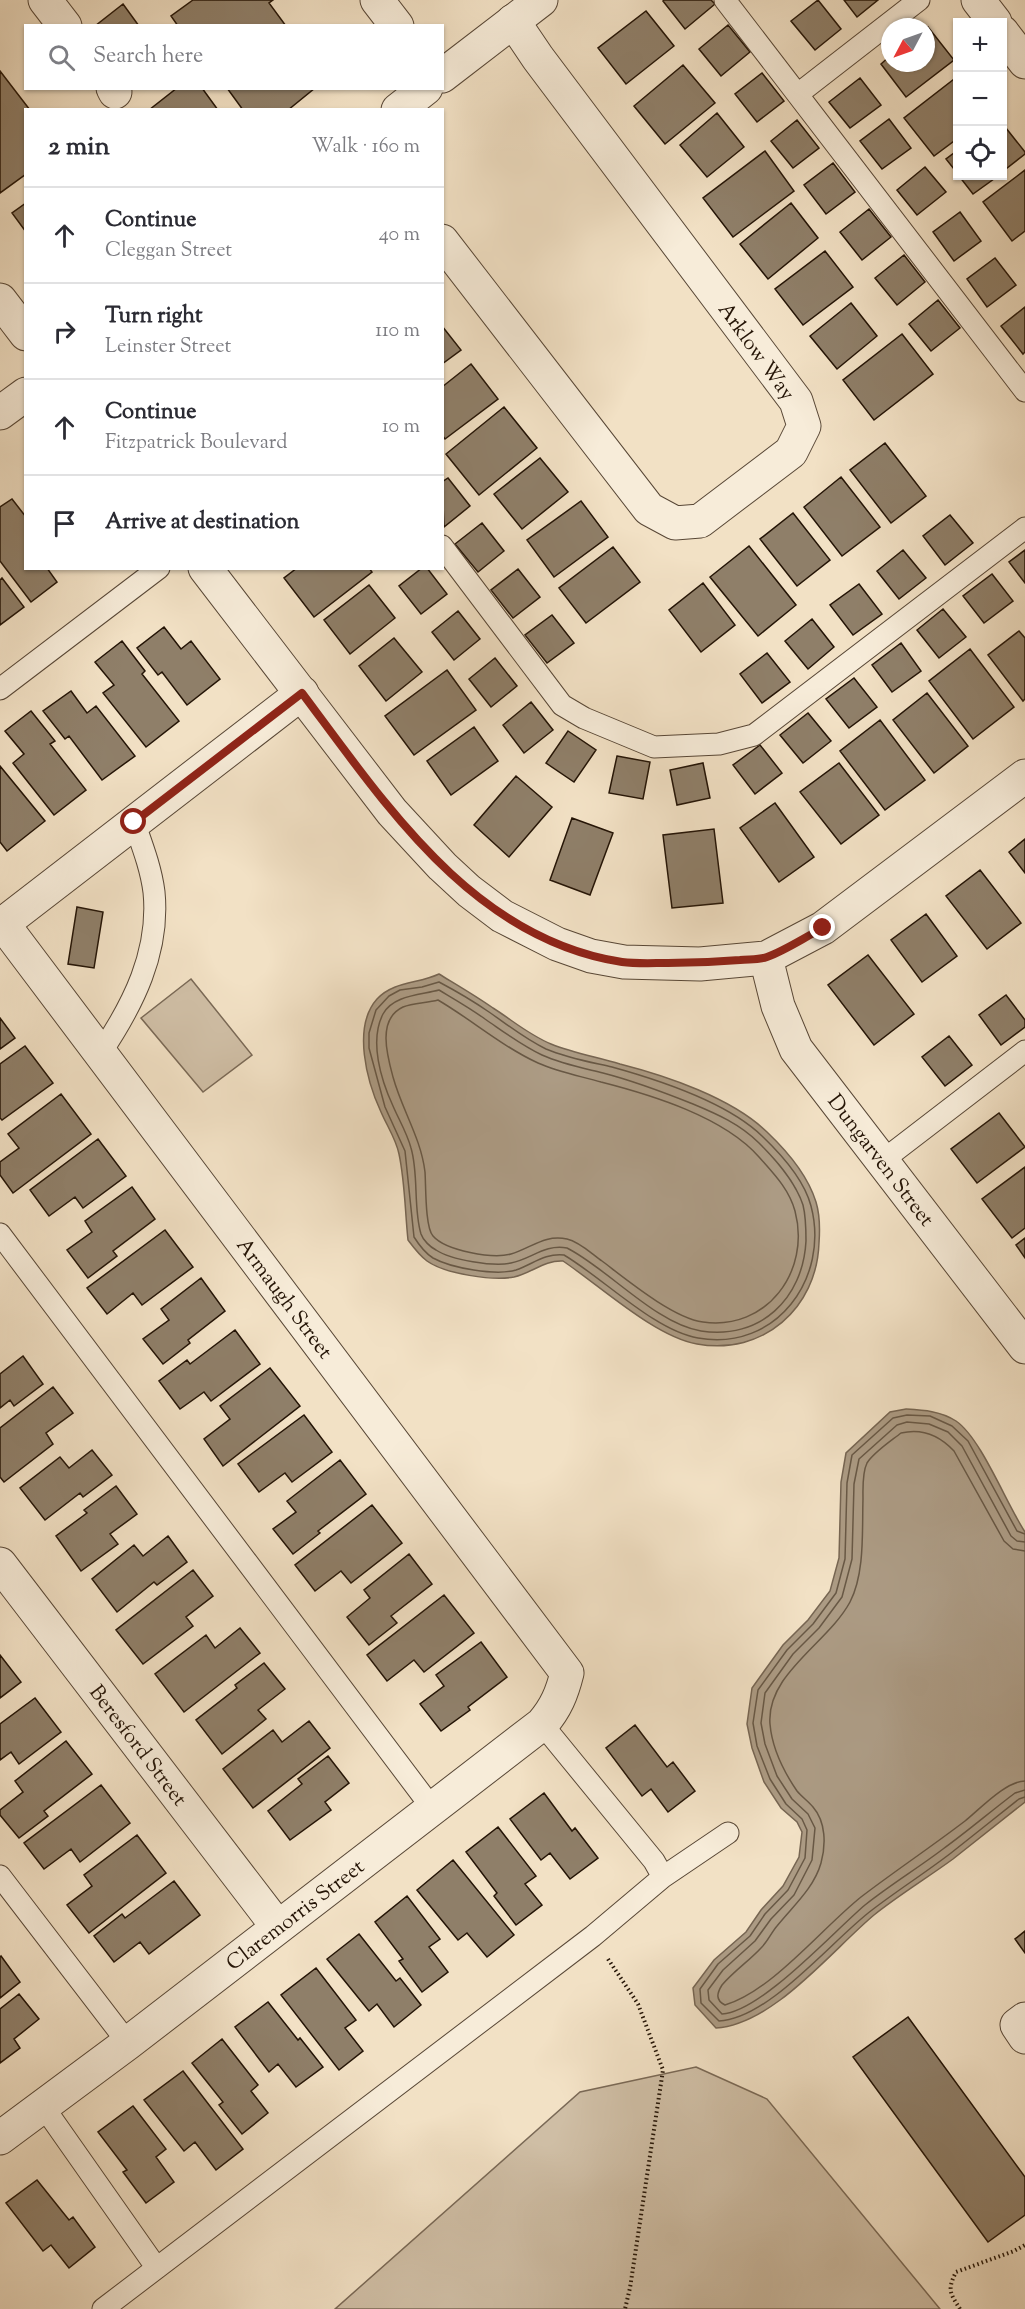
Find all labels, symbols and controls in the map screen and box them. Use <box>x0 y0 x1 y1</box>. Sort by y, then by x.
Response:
north arrow <box>881 18 935 72</box>
map controls <box>953 18 1007 180</box>
button: + <box>953 18 1007 72</box>
search box <box>24 24 444 90</box>
icon: search <box>45 41 78 74</box>
text: Search here <box>93 41 203 73</box>
button: − <box>953 72 1007 126</box>
button: locate <box>953 126 1007 180</box>
text: 2 min <box>48 129 110 166</box>
text: Walk · 160 m <box>311 133 420 162</box>
text: Continue <box>105 205 196 237</box>
icon: ahead <box>48 219 81 252</box>
text: 40 m <box>379 221 420 250</box>
text: Cleggan Street <box>105 237 232 266</box>
street label: Arklow Way <box>710 297 801 408</box>
text: Turn right <box>105 301 202 333</box>
icon: right <box>48 315 81 348</box>
text: 110 m <box>375 317 420 346</box>
text: Leinster Street <box>105 333 231 362</box>
text: Continue <box>105 397 196 429</box>
icon: ahead <box>48 411 81 444</box>
text: 10 m <box>382 413 420 442</box>
text: Fitzpatrick Boulevard <box>105 429 288 458</box>
icon: arrive <box>48 507 81 540</box>
text: Arrive at destination <box>105 507 300 539</box>
route start <box>120 808 146 834</box>
route end <box>809 914 835 940</box>
street label: Dungarven Street <box>819 1089 940 1234</box>
street label: Armaugh Street <box>228 1232 339 1366</box>
street label: Beresford Street <box>81 1679 193 1813</box>
street label: Claremorris Street <box>221 1853 371 1979</box>

